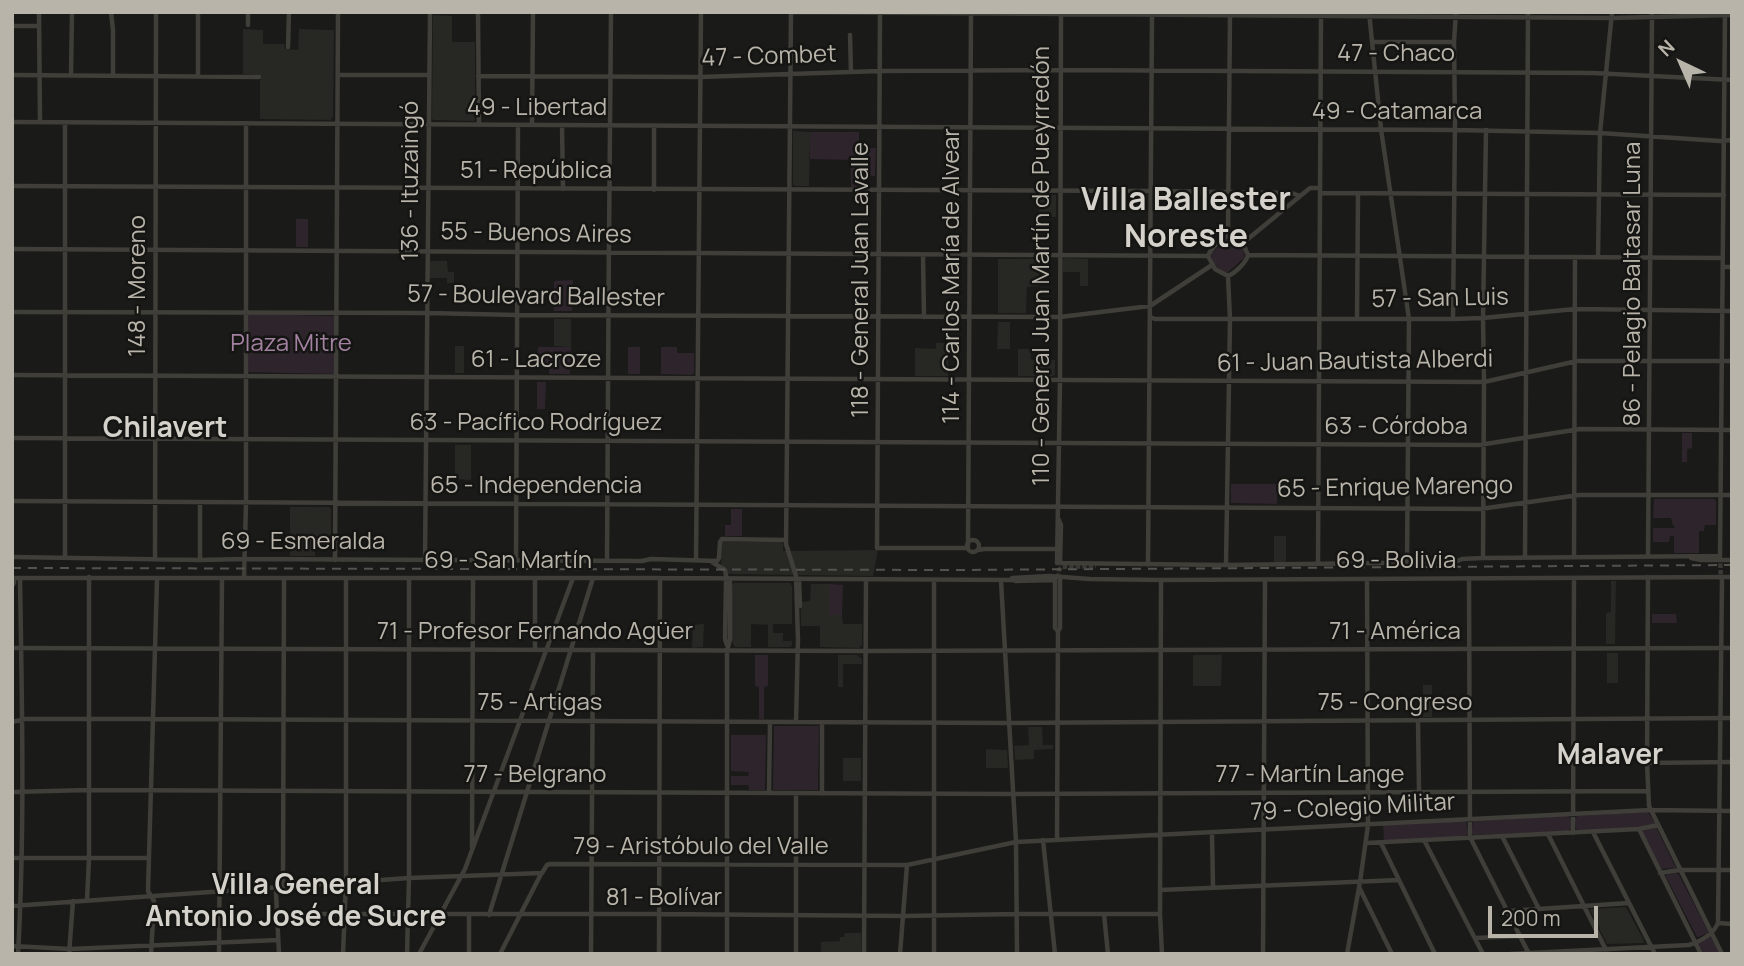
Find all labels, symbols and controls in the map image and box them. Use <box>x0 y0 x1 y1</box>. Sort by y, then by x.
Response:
north arrow <box>1646 28 1716 98</box>
text: N <box>1652 34 1680 62</box>
street label: 47 - Combet <box>701 40 837 74</box>
street label: 47 - Chaco <box>1337 40 1455 68</box>
street label: 110 - General Juan Martín de Pueyrredón <box>1028 46 1056 486</box>
street label: 49 - Libertad <box>467 94 607 122</box>
street label: 49 - Catamarca <box>1312 98 1482 126</box>
street label: 136 - Ituzaingó <box>397 101 425 261</box>
street label: 114 - Carlos María de Alvear <box>938 128 966 424</box>
street label: 118 - General Juan Lavalle <box>847 142 875 418</box>
street label: 86 - Pelagio Baltasar Luna <box>1619 142 1647 426</box>
street label: 51 - República <box>460 157 612 185</box>
district label: Villa Ballester Noreste <box>1081 182 1291 257</box>
street label: 148 - Moreno <box>124 215 152 357</box>
street label: 55 - Buenos Aires <box>440 218 632 250</box>
street label: 57 - Boulevard Ballester <box>407 280 665 314</box>
street label: 57 - San Luis <box>1371 283 1509 315</box>
park label: Plaza Mitre <box>230 330 352 358</box>
street label: 61 - Juan Bautista Alberdi <box>1217 345 1493 379</box>
street label: 61 - Lacroze <box>471 346 601 374</box>
street label: 63 - Pacífico Rodríguez <box>409 409 663 437</box>
district label: Chilavert <box>103 412 227 446</box>
street label: 63 - Córdoba <box>1324 413 1468 441</box>
street label: 65 - Independencia <box>430 472 642 500</box>
street label: 65 - Enrique Marengo <box>1277 472 1513 504</box>
street label: 69 - Esmeralda <box>221 528 385 556</box>
street label: 69 - San Martín <box>424 547 592 575</box>
street label: 69 - Bolivia <box>1336 547 1456 575</box>
street label: 71 - Profesor Fernando Agüer <box>377 618 693 646</box>
street label: 71 - América <box>1329 618 1461 646</box>
street label: 75 - Artigas <box>478 689 602 717</box>
street label: 75 - Congreso <box>1318 689 1472 717</box>
district label: Malaver <box>1557 739 1663 773</box>
street label: 77 - Belgrano <box>464 761 606 789</box>
street label: 77 - Martín Lange <box>1216 761 1404 789</box>
street label: 79 - Colegio Militar <box>1250 788 1456 828</box>
street label: 79 - Aristóbulo del Valle <box>573 833 829 861</box>
district label: Villa General Antonio José de Sucre <box>145 869 447 935</box>
street label: 81 - Bolívar <box>606 884 722 912</box>
scale bar <box>1492 892 1602 936</box>
text: 200 m <box>1501 904 1561 932</box>

